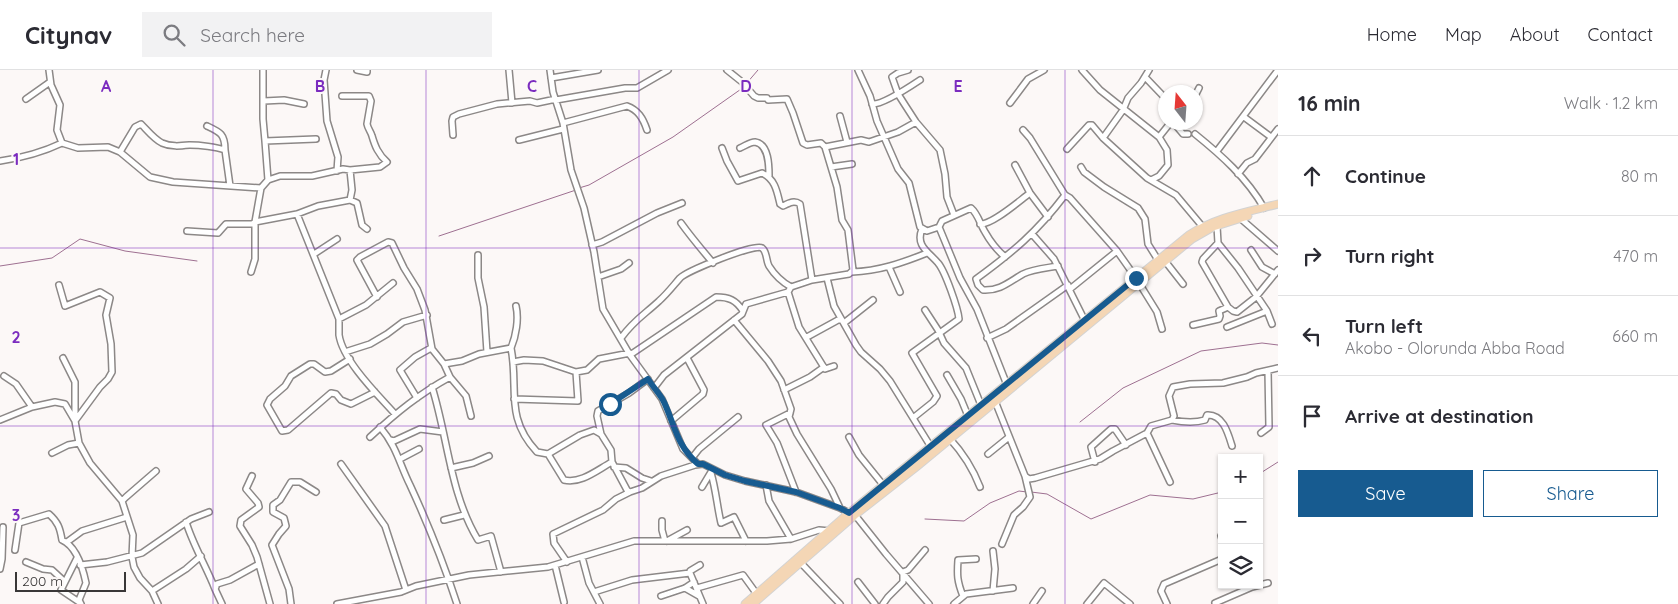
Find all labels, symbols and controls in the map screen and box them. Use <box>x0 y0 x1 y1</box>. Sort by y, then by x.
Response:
search box <box>142 12 492 57</box>
text: Citynav <box>25 20 112 50</box>
icon: search <box>160 21 188 49</box>
text: Search here <box>200 23 305 47</box>
text: Home <box>1367 23 1417 46</box>
text: Map <box>1445 23 1482 46</box>
text: About <box>1510 23 1560 46</box>
text: Contact <box>1588 23 1653 46</box>
text: A <box>101 76 112 96</box>
text: B <box>315 76 325 96</box>
text: C <box>527 76 537 96</box>
text: D <box>740 76 752 96</box>
text: E <box>953 76 963 96</box>
north arrow <box>1158 85 1203 130</box>
text: 16 min <box>1298 90 1361 116</box>
text: Walk · 1.2 km <box>1564 93 1658 113</box>
text: 1 <box>13 149 19 169</box>
icon: ahead <box>1298 162 1326 190</box>
text: Continue <box>1345 164 1426 188</box>
text: 80 m <box>1621 166 1658 186</box>
icon: right <box>1298 242 1326 270</box>
text: Turn right <box>1345 244 1434 268</box>
text: 470 m <box>1613 246 1658 266</box>
route end <box>1125 267 1148 290</box>
text: Turn left <box>1345 314 1423 338</box>
icon: left <box>1298 322 1326 350</box>
text: 660 m <box>1612 326 1658 346</box>
text: 2 <box>11 327 21 347</box>
text: Akobo - Olorunda Abba Road <box>1345 338 1565 358</box>
route start <box>599 393 622 416</box>
icon: arrive <box>1298 402 1326 430</box>
text: Arrive at destination <box>1345 404 1534 428</box>
map controls <box>1218 454 1263 589</box>
button: + <box>1218 454 1263 499</box>
button: Save <box>1298 470 1473 517</box>
button: Share <box>1483 470 1658 517</box>
button: − <box>1218 499 1263 544</box>
text: 3 <box>12 505 20 525</box>
button: layers <box>1218 544 1263 589</box>
scale bar <box>15 569 126 592</box>
text: 200 m <box>22 572 63 590</box>

